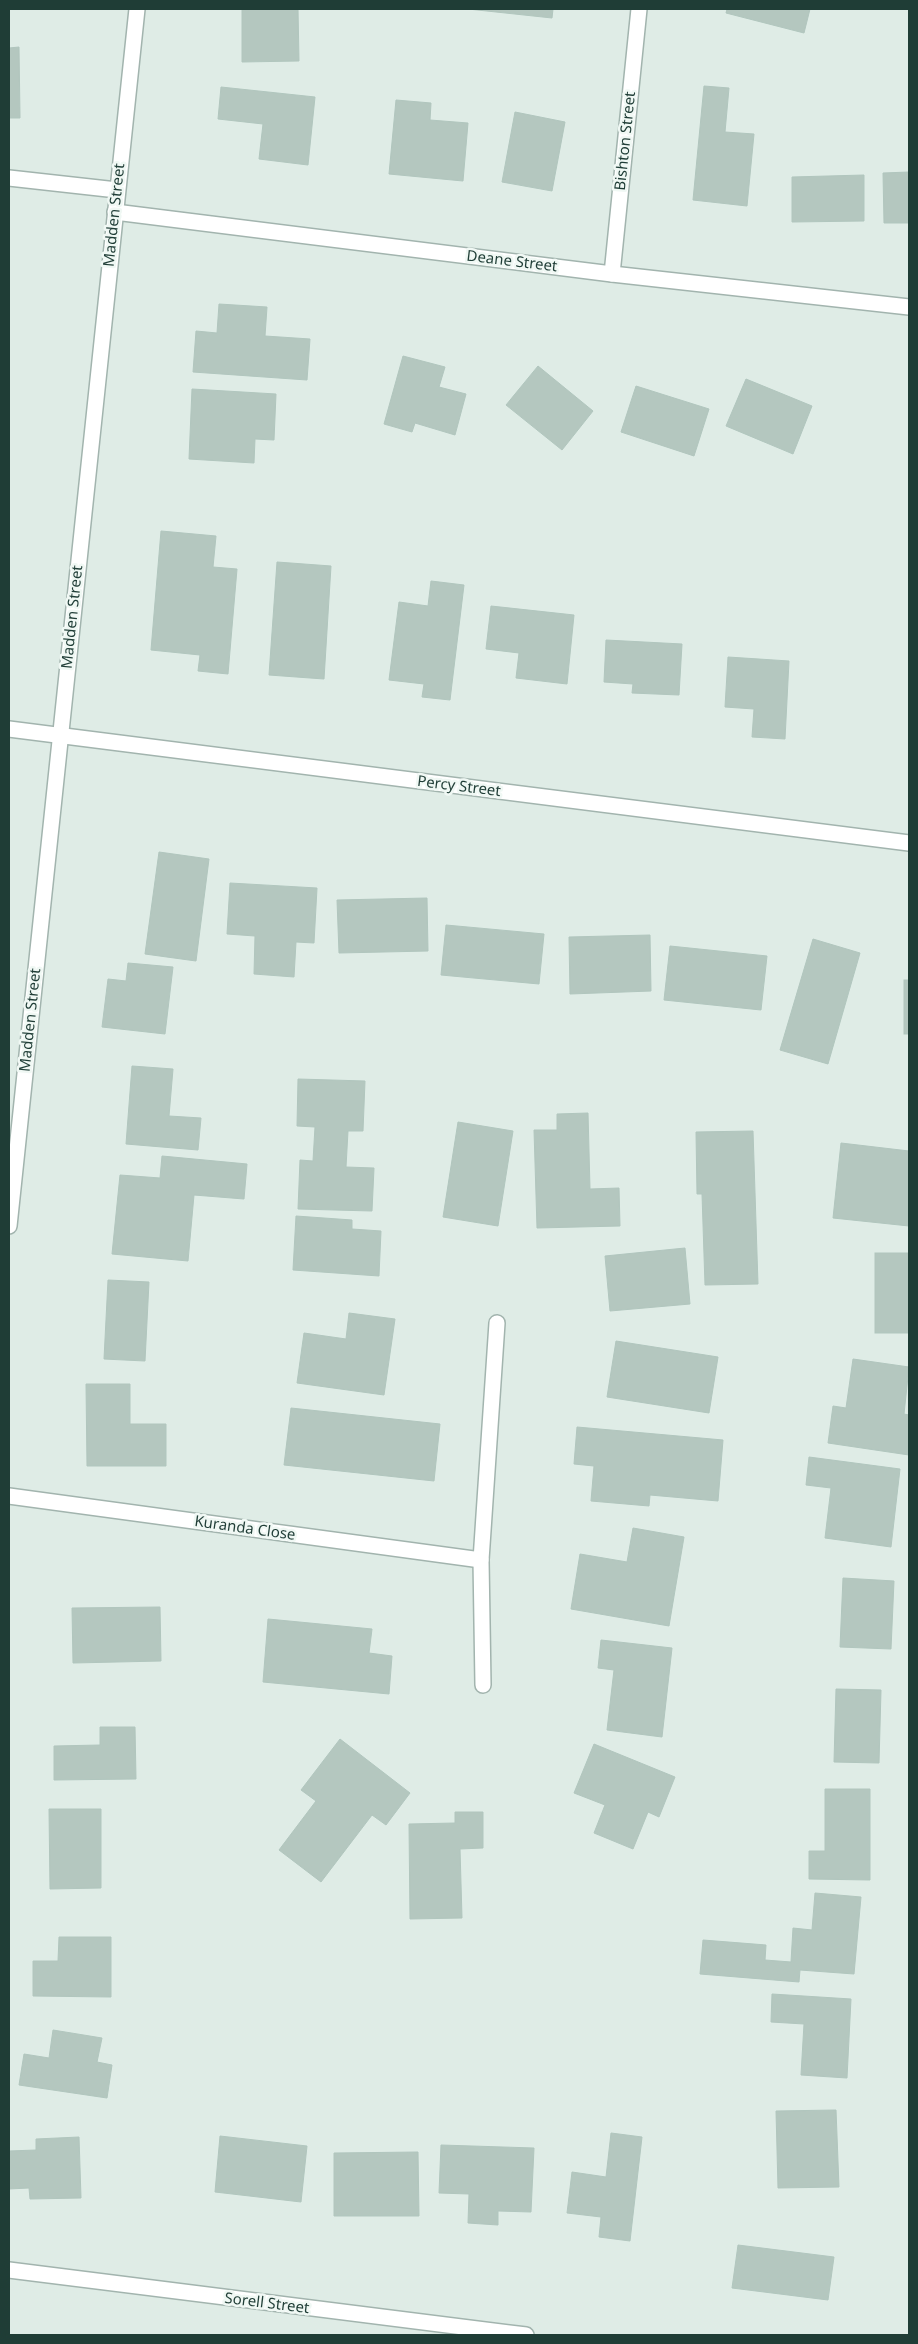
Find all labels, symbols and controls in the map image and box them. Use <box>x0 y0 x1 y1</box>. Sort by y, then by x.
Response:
street label: Bishton Street <box>609 90 639 191</box>
street label: Madden Street <box>98 162 128 268</box>
street label: Deane Street <box>466 245 559 276</box>
street label: Madden Street <box>56 564 86 670</box>
street label: Percy Street <box>416 770 503 800</box>
street label: Madden Street <box>14 967 44 1073</box>
street label: Kuranda Close <box>193 1510 297 1544</box>
street label: Sorell Street <box>224 2287 311 2317</box>

